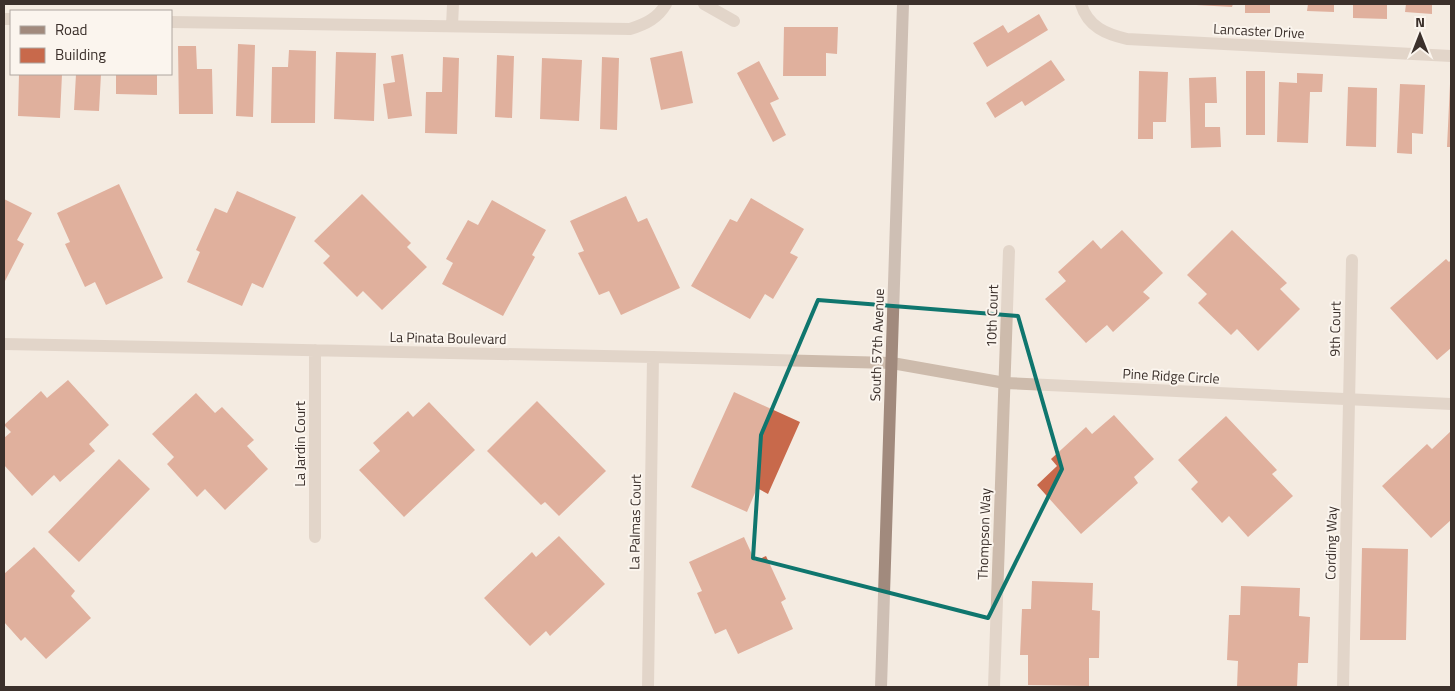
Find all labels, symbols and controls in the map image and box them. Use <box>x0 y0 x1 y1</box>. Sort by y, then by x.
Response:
legend <box>10 10 172 75</box>
north arrow <box>1395 10 1445 60</box>
text: N <box>1415 11 1425 32</box>
text: Road <box>55 18 87 41</box>
street label: Lancaster Drive <box>1213 18 1305 43</box>
text: Building <box>55 43 106 66</box>
street label: 10th Court <box>980 284 1003 348</box>
street label: South 57th Avenue <box>864 288 889 402</box>
street label: 9th Court <box>1324 301 1345 357</box>
street label: La Pinata Boulevard <box>389 326 507 349</box>
street label: Pine Ridge Circle <box>1122 362 1220 389</box>
street label: La Jardin Court <box>289 401 310 487</box>
street label: La Palmas Court <box>623 474 646 570</box>
street label: Thompson Way <box>971 488 996 580</box>
street label: Cording Way <box>1319 506 1342 580</box>

